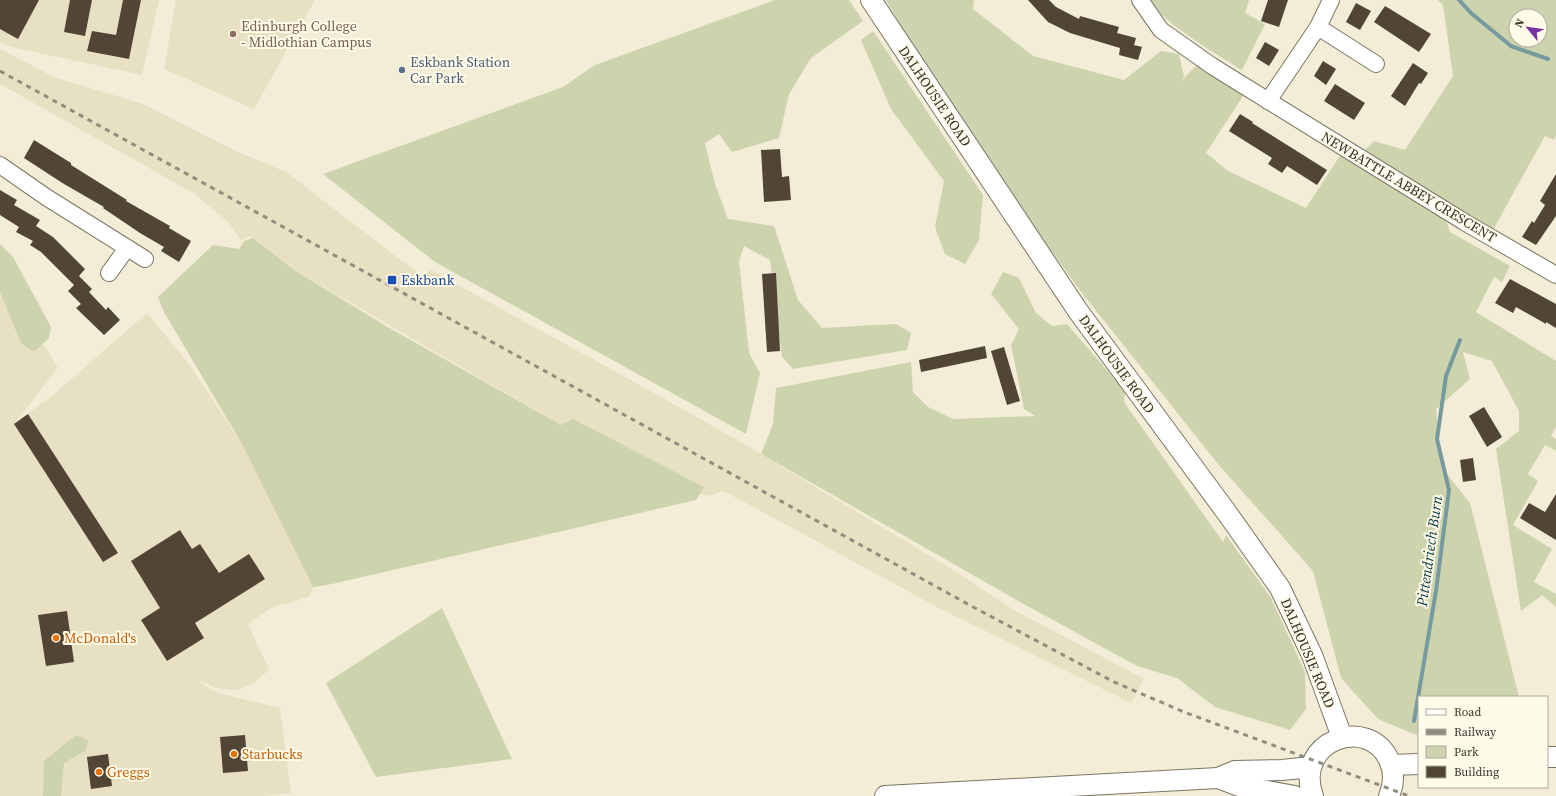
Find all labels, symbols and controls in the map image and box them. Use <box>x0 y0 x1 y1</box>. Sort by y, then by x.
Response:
north arrow <box>1508 8 1548 48</box>
place label: Edinburgh College - Midlothian Campus <box>241 16 372 52</box>
text: N <box>1511 16 1528 31</box>
marker: Edinburgh College - Midlothian Campus <box>228 29 238 39</box>
street label: DALHOUSIE ROAD <box>894 42 976 150</box>
place label: Eskbank Station Car Park <box>410 52 511 88</box>
marker: Eskbank Station Car Park <box>397 65 407 75</box>
street label: NEWBATTLE ABBEY CRESCENT <box>1318 127 1501 248</box>
place label: Eskbank <box>401 270 455 290</box>
marker: Eskbank <box>386 274 398 286</box>
street label: DALHOUSIE ROAD <box>1074 310 1160 418</box>
water label: Pittendriech Burn <box>1411 494 1447 609</box>
street label: DALHOUSIE ROAD <box>1276 595 1340 711</box>
place label: McDonald's <box>64 628 136 648</box>
marker: McDonald's <box>51 633 61 643</box>
legend <box>1418 696 1548 788</box>
text: Road <box>1454 704 1481 720</box>
text: Railway <box>1454 724 1497 740</box>
place label: Starbucks <box>242 744 303 764</box>
text: Park <box>1454 744 1479 760</box>
marker: Starbucks <box>229 749 239 759</box>
place label: Greggs <box>107 762 150 782</box>
text: Building <box>1454 764 1499 780</box>
marker: Greggs <box>94 767 104 777</box>

